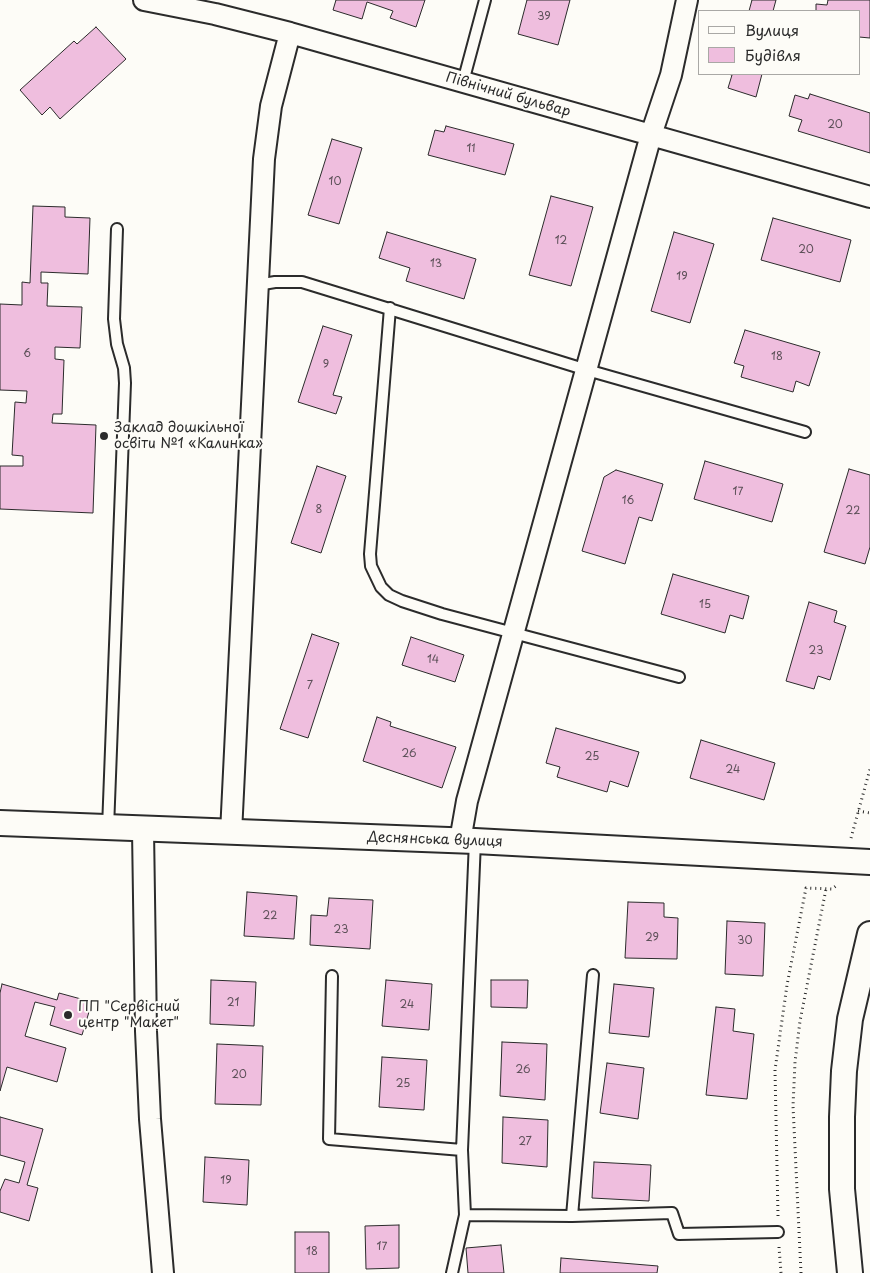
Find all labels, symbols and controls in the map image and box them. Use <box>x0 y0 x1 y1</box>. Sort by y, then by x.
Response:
house number: 39 <box>537 10 551 24</box>
legend <box>698 10 860 75</box>
text: Вулиця <box>745 18 799 41</box>
text: Будівля <box>745 43 801 66</box>
street label: Північний бульвар <box>444 69 572 121</box>
house number: 20 <box>827 118 843 132</box>
house number: 11 <box>466 142 476 156</box>
house number: 10 <box>329 175 341 189</box>
house number: 12 <box>555 234 567 248</box>
house number: 20 <box>798 243 814 257</box>
house number: 13 <box>430 257 442 271</box>
house number: 19 <box>676 270 688 284</box>
house number: 6 <box>23 347 31 361</box>
house number: 18 <box>771 350 783 364</box>
house number: 9 <box>323 358 329 372</box>
place label: Заклад дошкільної освіти №1 «Калинка» <box>114 420 263 452</box>
marker: Заклад дошкільної освіти №1 «Калинка» <box>98 430 110 442</box>
house number: 17 <box>733 485 743 499</box>
house number: 16 <box>622 494 634 508</box>
house number: 8 <box>316 503 322 517</box>
house number: 22 <box>846 504 860 518</box>
house number: 15 <box>699 598 711 612</box>
house number: 23 <box>809 644 823 658</box>
house number: 14 <box>427 653 439 667</box>
house number: 7 <box>307 679 313 693</box>
house number: 26 <box>401 747 417 761</box>
house number: 25 <box>585 750 599 764</box>
house number: 24 <box>726 763 740 777</box>
street label: Деснянська вулиця <box>367 829 503 851</box>
house number: 22 <box>263 909 277 923</box>
house number: 23 <box>334 923 348 937</box>
house number: 29 <box>645 931 659 945</box>
house number: 30 <box>737 934 753 948</box>
house number: 21 <box>227 996 239 1010</box>
house number: 24 <box>400 998 414 1012</box>
place label: ПП "Сервісний центр "Макет" <box>78 999 180 1032</box>
marker: ПП "Сервісний центр "Макет" <box>62 1009 74 1021</box>
house number: 26 <box>515 1063 531 1077</box>
house number: 20 <box>231 1068 247 1082</box>
house number: 25 <box>396 1077 410 1091</box>
house number: 27 <box>518 1135 532 1149</box>
house number: 19 <box>220 1174 232 1188</box>
house number: 17 <box>377 1240 387 1254</box>
house number: 18 <box>306 1245 318 1259</box>

